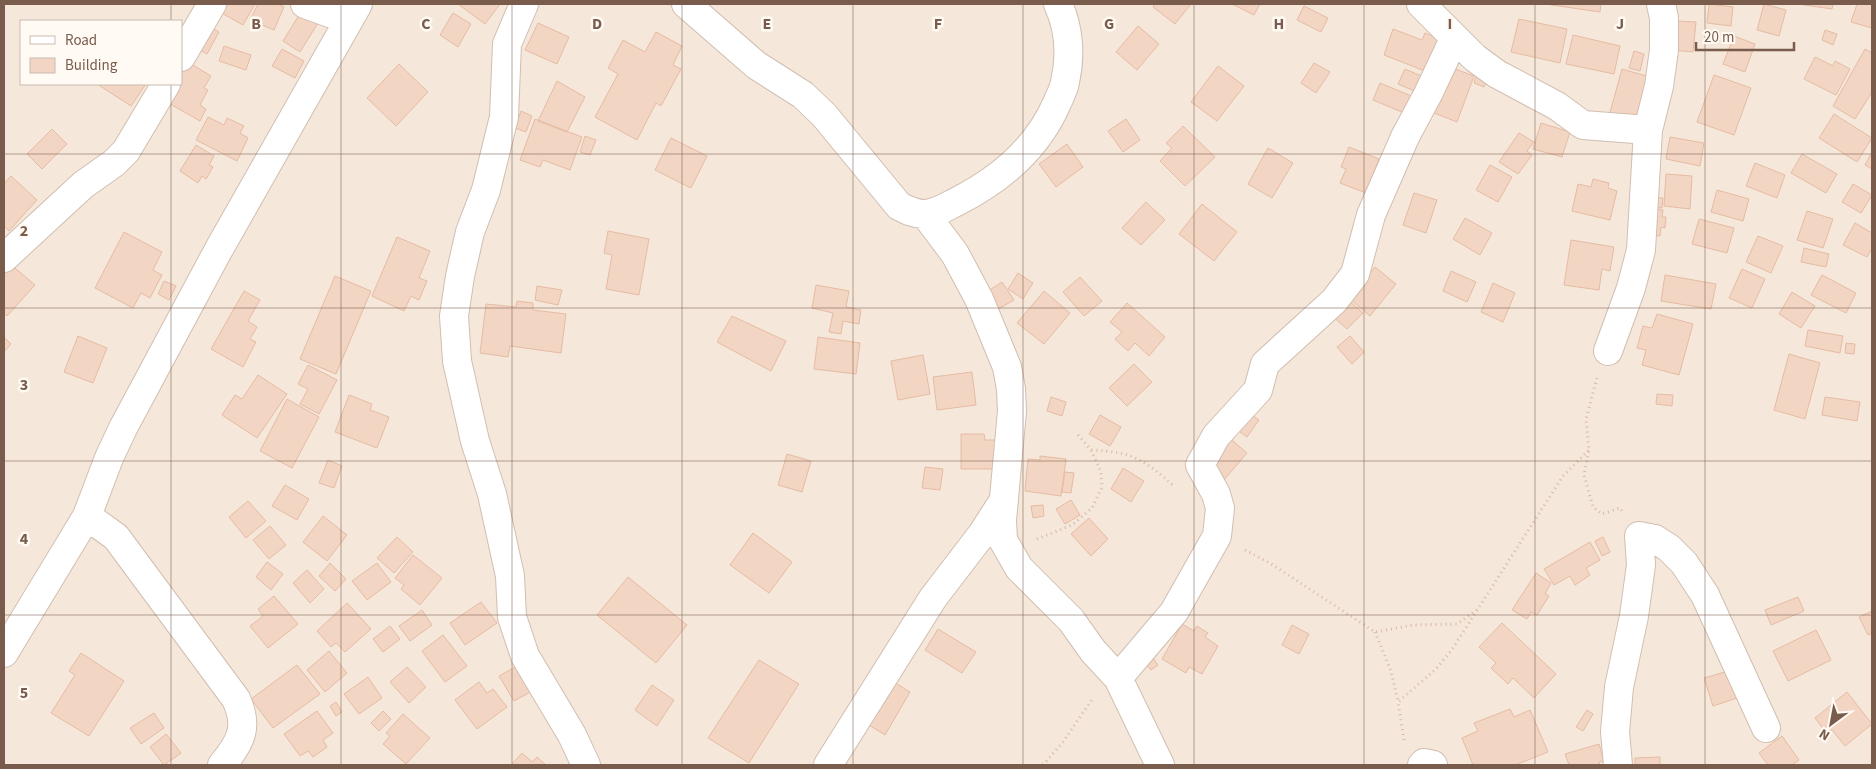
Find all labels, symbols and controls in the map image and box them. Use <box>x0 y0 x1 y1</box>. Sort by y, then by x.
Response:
text: B <box>251 13 261 35</box>
text: C <box>421 13 431 35</box>
text: D <box>592 13 602 35</box>
text: E <box>763 13 771 35</box>
text: F <box>934 13 942 35</box>
text: G <box>1104 13 1114 35</box>
text: H <box>1274 13 1284 35</box>
text: I <box>1448 13 1452 35</box>
text: J <box>1616 13 1624 35</box>
legend <box>20 20 182 85</box>
scale bar <box>1696 20 1794 52</box>
text: 20 m <box>1704 27 1734 48</box>
text: Road <box>65 30 97 51</box>
text: Building <box>65 55 118 76</box>
text: 2 <box>20 220 28 242</box>
text: 3 <box>20 374 28 396</box>
text: 4 <box>20 528 29 550</box>
text: 5 <box>20 682 28 704</box>
north arrow <box>1806 699 1856 749</box>
text: N <box>1815 723 1834 745</box>

